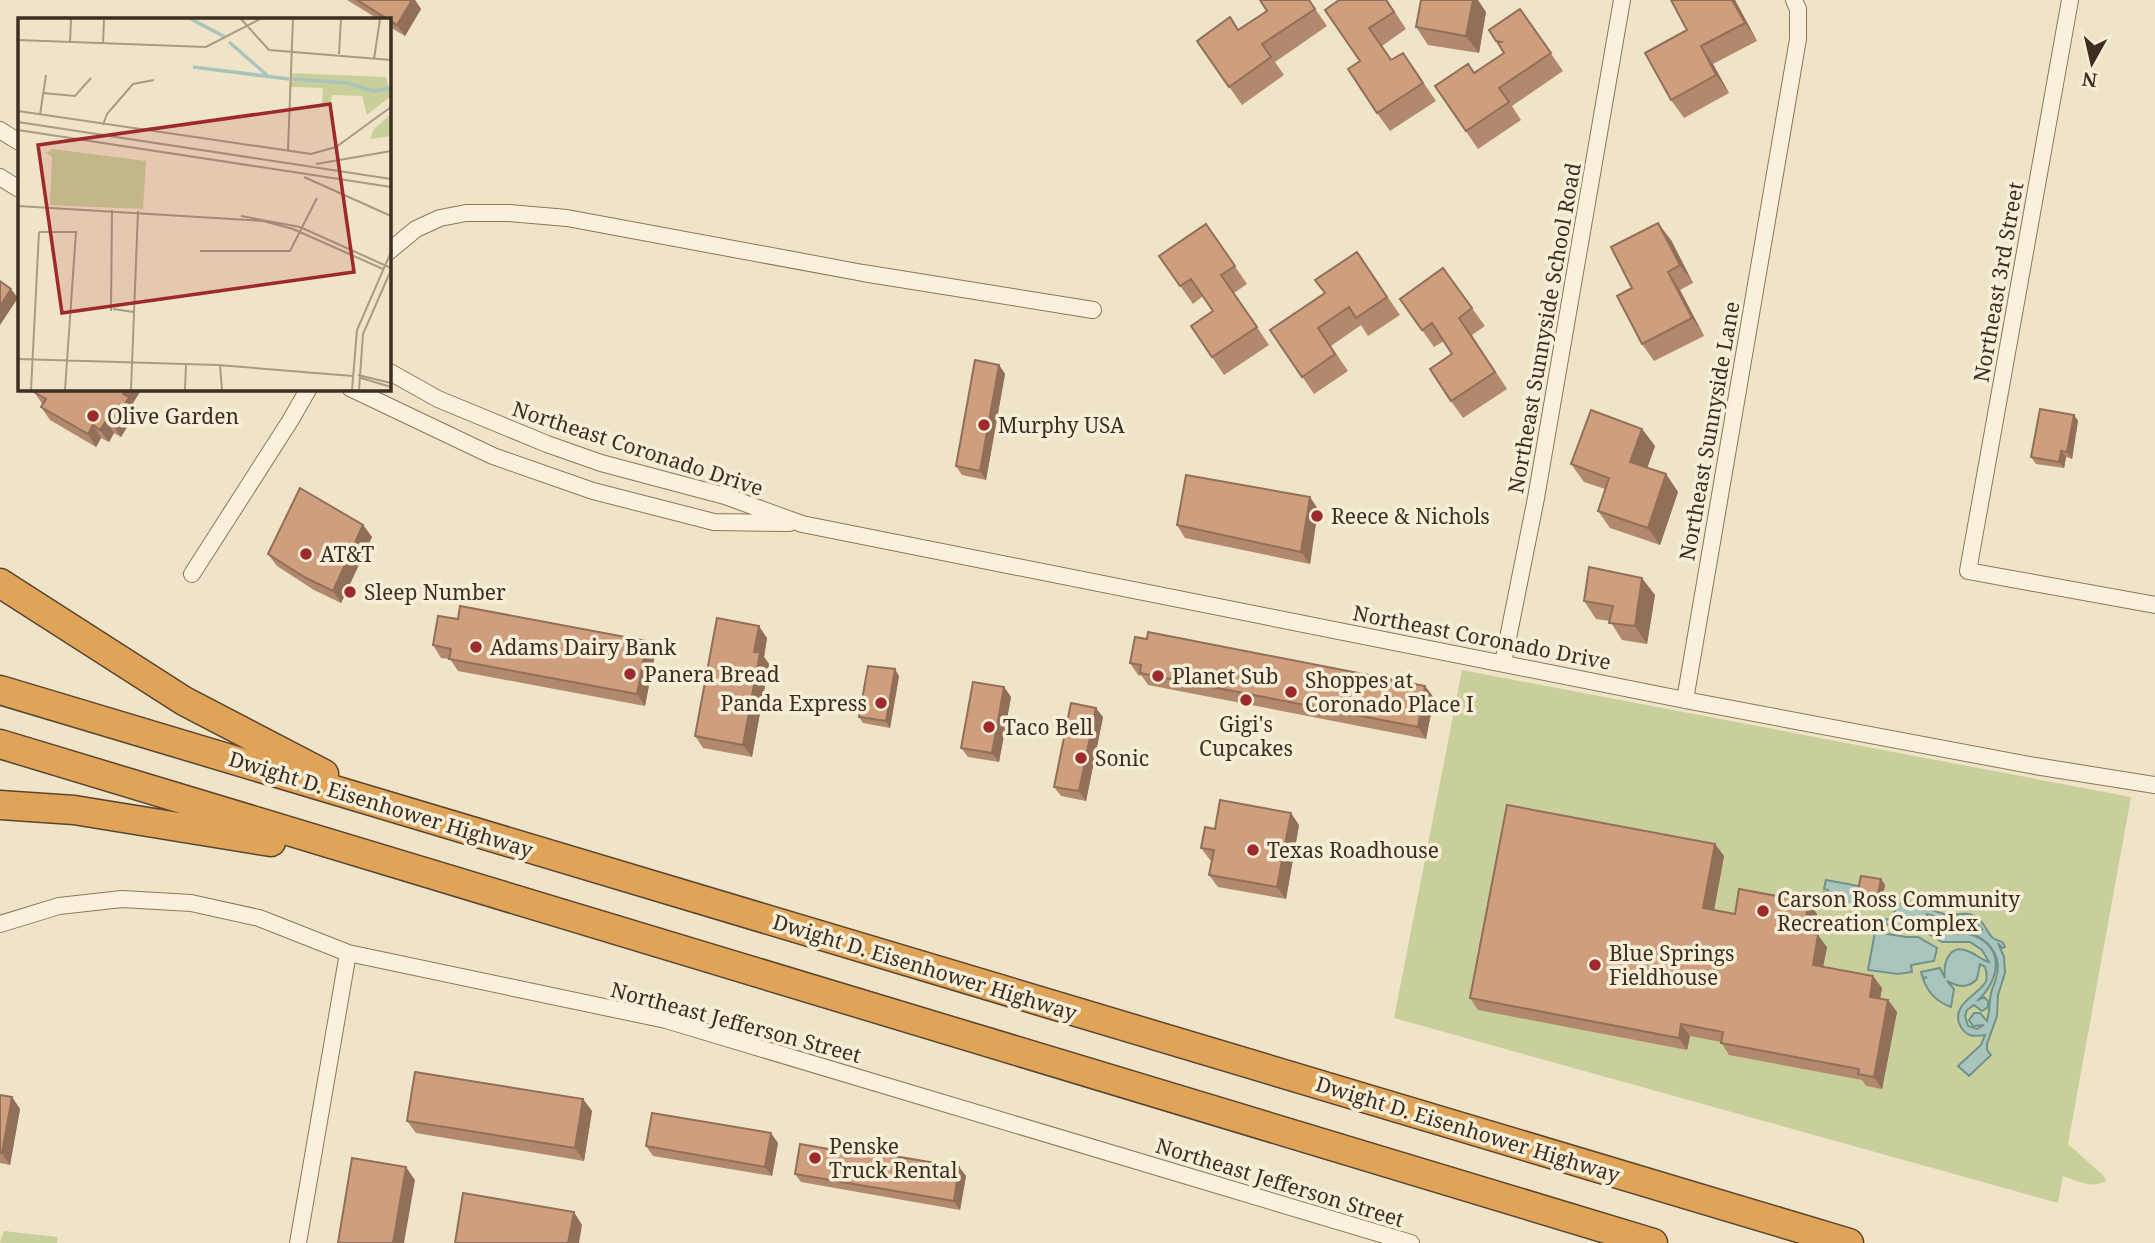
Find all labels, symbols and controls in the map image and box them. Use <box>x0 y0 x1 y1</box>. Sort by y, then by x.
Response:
inset map <box>18 18 390 390</box>
north arrow <box>2057 28 2127 98</box>
text: N <box>2080 66 2099 94</box>
street label: Northeast Sunnyside School Road <box>1501 160 1587 495</box>
street label: Northeast 3rd Street <box>1967 180 2029 384</box>
street label: Northeast Sunnyside Lane <box>1672 299 1746 563</box>
street label: Northeast Coronado Drive <box>509 394 767 502</box>
place label: Olive Garden <box>107 402 239 430</box>
marker: Olive Garden <box>85 408 101 424</box>
place label: Murphy USA <box>998 411 1125 439</box>
marker: Murphy USA <box>976 417 992 433</box>
place label: Reece & Nichols <box>1331 502 1490 530</box>
marker: Reece & Nichols <box>1309 508 1325 524</box>
place label: AT&T <box>320 540 374 568</box>
marker: AT&T <box>298 546 314 562</box>
place label: Sleep Number <box>364 578 506 606</box>
marker: Sleep Number <box>342 584 358 600</box>
street label: Northeast Coronado Drive <box>1351 598 1613 676</box>
place label: Adams Dairy Bank <box>490 633 677 661</box>
marker: Adams Dairy Bank <box>468 639 484 655</box>
place label: Panera Bread <box>644 660 780 688</box>
place label: Planet Sub <box>1172 662 1278 690</box>
marker: Panera Bread <box>622 666 638 682</box>
place label: Shoppes at Coronado Place I <box>1305 666 1474 718</box>
marker: Planet Sub <box>1150 668 1166 684</box>
marker: Shoppes at Coronado Place I <box>1283 684 1299 700</box>
place label: Panda Express <box>721 689 867 717</box>
marker: Gigi's Cupcakes <box>1238 692 1254 708</box>
marker: Panda Express <box>873 695 889 711</box>
place label: Gigi's Cupcakes <box>1199 710 1293 762</box>
place label: Taco Bell <box>1003 713 1093 741</box>
marker: Taco Bell <box>981 719 997 735</box>
street label: Dwight D. Eisenhower Highway <box>225 744 537 864</box>
place label: Sonic <box>1095 744 1149 772</box>
marker: Sonic <box>1073 750 1089 766</box>
place label: Texas Roadhouse <box>1267 836 1439 864</box>
marker: Texas Roadhouse <box>1245 842 1261 858</box>
place label: Carson Ross Community Recreation Complex <box>1777 885 2020 937</box>
marker: Carson Ross Community Recreation Complex <box>1755 903 1771 919</box>
street label: Dwight D. Eisenhower Highway <box>769 907 1081 1027</box>
place label: Blue Springs Fieldhouse <box>1609 939 1735 991</box>
marker: Blue Springs Fieldhouse <box>1587 957 1603 973</box>
street label: Northeast Jefferson Street <box>608 975 864 1069</box>
street label: Dwight D. Eisenhower Highway <box>1312 1069 1624 1189</box>
street label: Northeast Jefferson Street <box>1153 1131 1407 1233</box>
place label: Penske Truck Rental <box>829 1132 958 1184</box>
marker: Penske Truck Rental <box>807 1150 823 1166</box>

